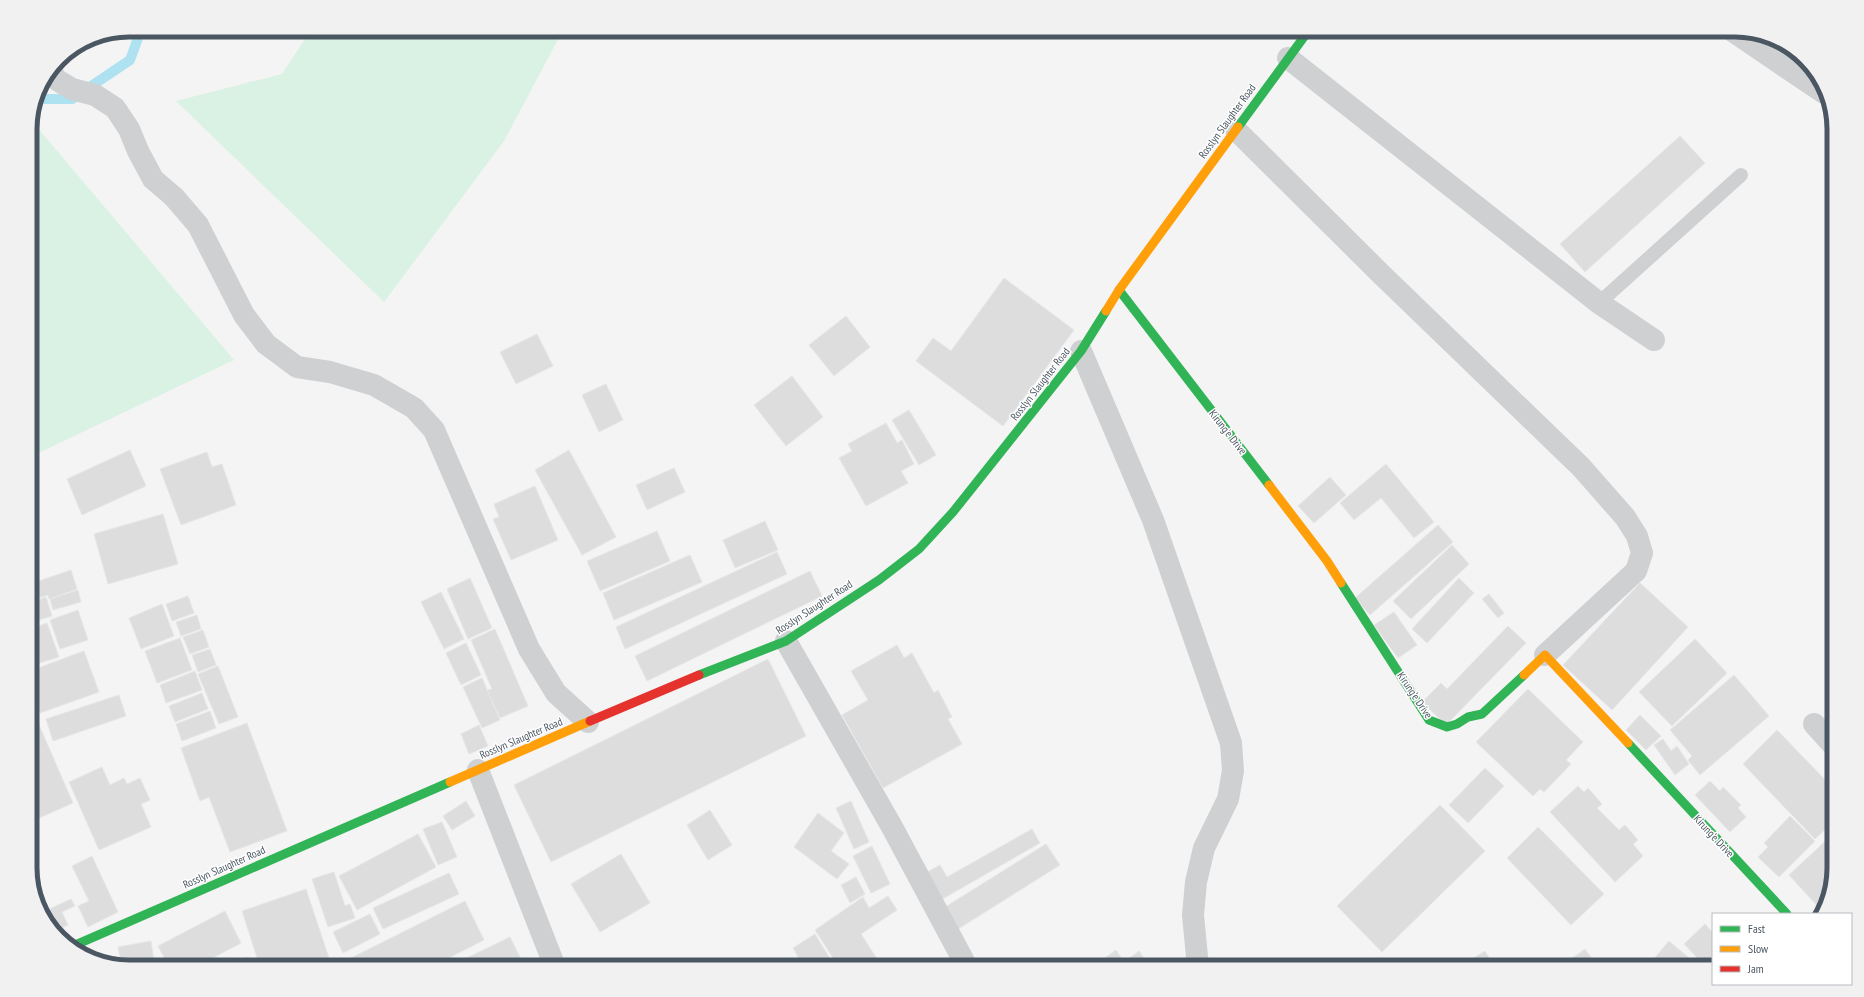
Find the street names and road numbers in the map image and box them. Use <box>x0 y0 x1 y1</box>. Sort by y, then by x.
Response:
street label: Rosslyn Slaughter Road <box>1195 81 1259 161</box>
street label: Rosslyn Slaughter Road <box>1007 345 1073 423</box>
street label: Kirung'e Drive <box>1206 407 1250 458</box>
street label: Rosslyn Slaughter Road <box>773 577 855 637</box>
street label: Kirung'e Drive <box>1394 669 1436 721</box>
street label: Rosslyn Slaughter Road <box>478 714 565 762</box>
street label: Kirung'e Drive <box>1691 812 1738 861</box>
street label: Rosslyn Slaughter Road <box>181 843 267 891</box>

